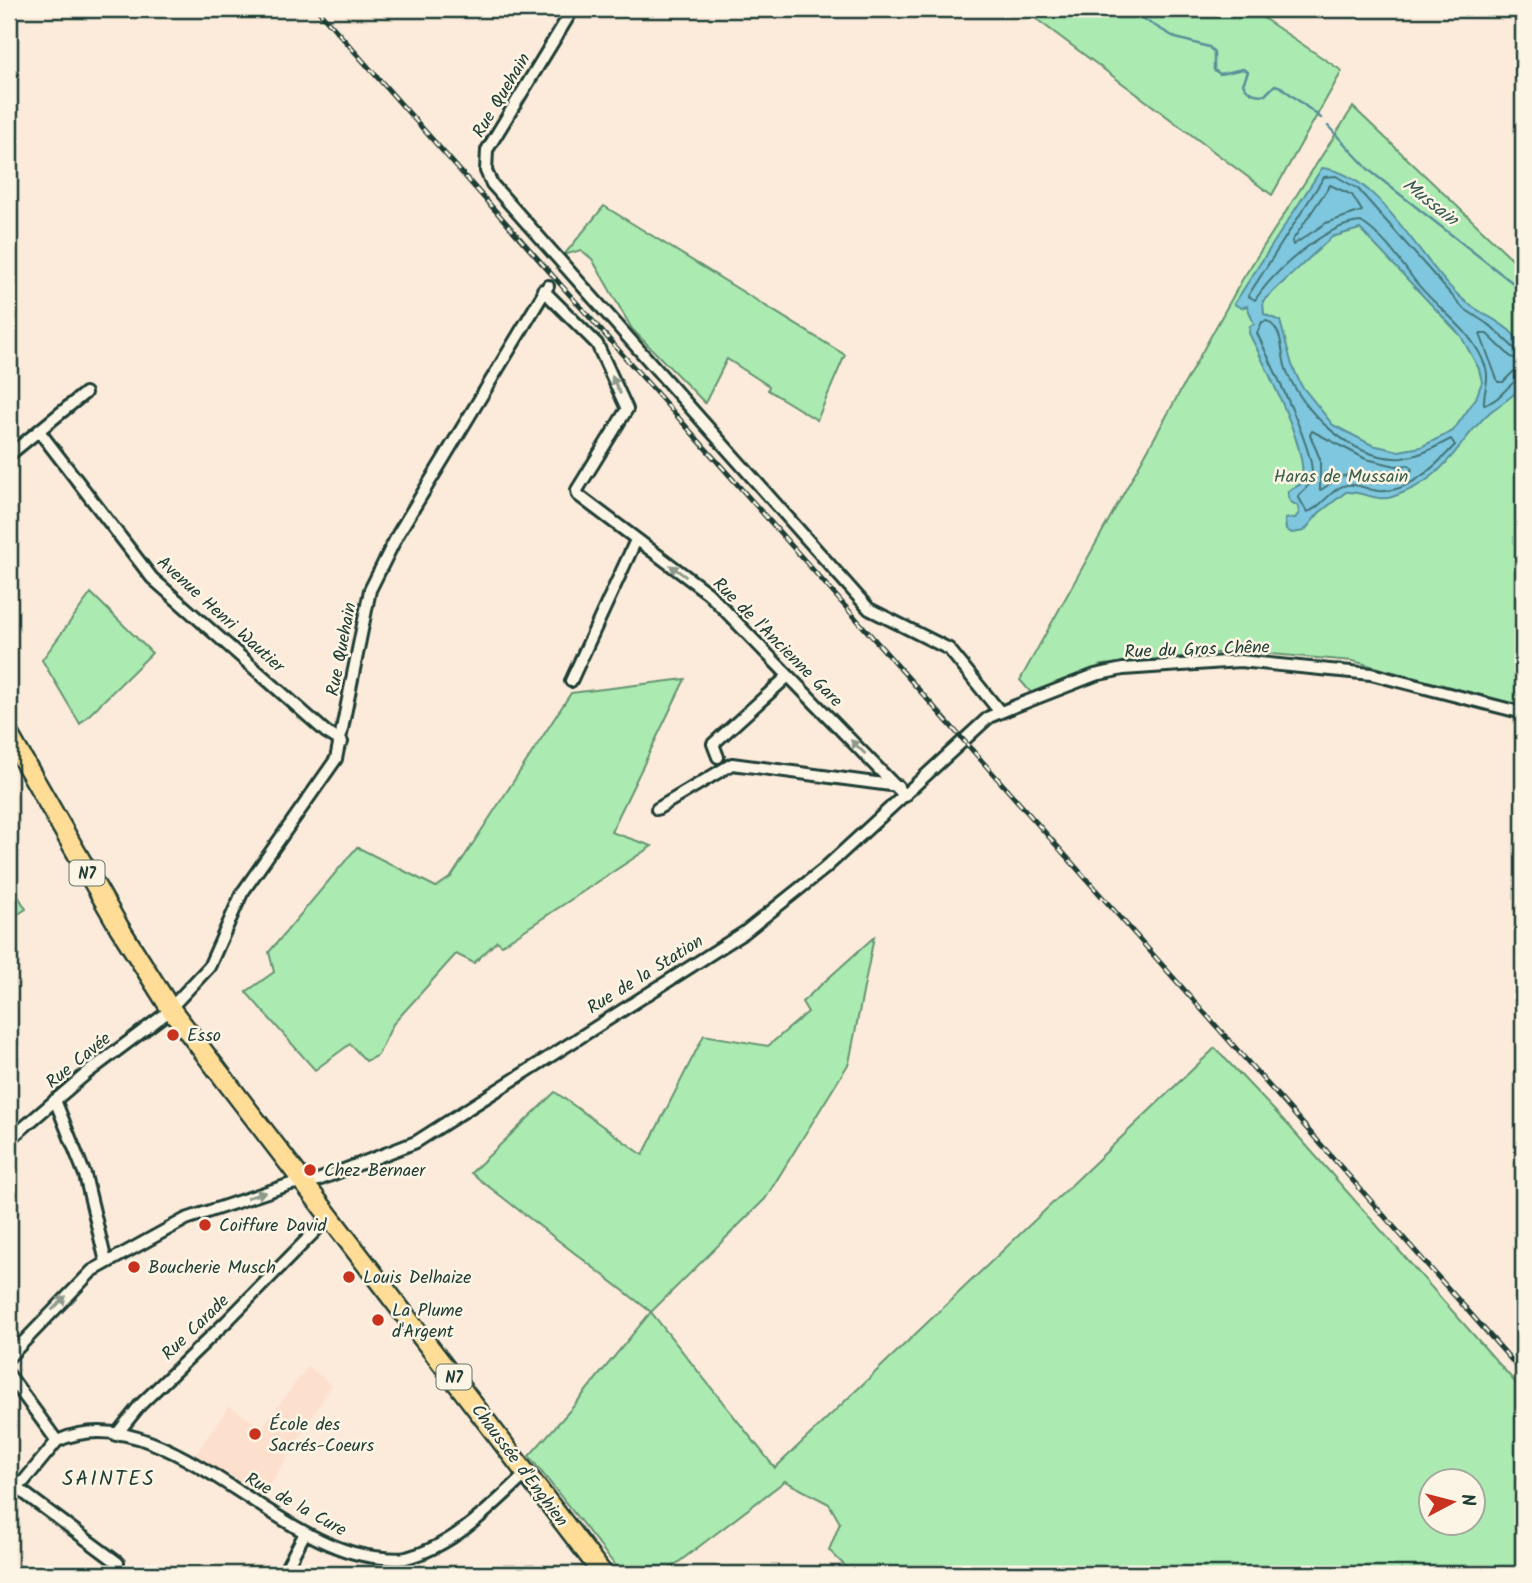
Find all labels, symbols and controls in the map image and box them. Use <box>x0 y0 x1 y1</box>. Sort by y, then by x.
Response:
street label: Rue Quehain <box>465 48 539 144</box>
water label: Mussain <box>1395 171 1466 235</box>
one-way arrow <box>610 375 622 395</box>
park label: Haras de Mussain <box>1274 463 1408 492</box>
street label: Avenue Henri Wautier <box>149 549 291 681</box>
one-way arrow <box>669 565 687 579</box>
street label: Rue de l'Ancienne Gare <box>705 571 849 715</box>
street label: Rue Quehain <box>319 600 366 699</box>
street label: Rue du Gros Chêne <box>1124 633 1270 668</box>
one-way arrow <box>850 739 867 755</box>
road number: N7 <box>70 860 104 886</box>
street label: Rue de la Station <box>582 928 710 1023</box>
place label: Esso <box>187 1022 221 1051</box>
street label: Rue Cavée <box>40 1026 118 1097</box>
marker: Esso <box>165 1027 181 1043</box>
place label: Chez Bernaer <box>324 1157 426 1186</box>
marker: Chez Bernaer <box>302 1162 318 1178</box>
one-way arrow <box>246 1190 267 1200</box>
place label: Coiffure David <box>219 1212 328 1241</box>
marker: Coiffure David <box>197 1217 213 1233</box>
place label: Boucherie Musch <box>148 1254 276 1283</box>
marker: Boucherie Musch <box>126 1259 142 1275</box>
place label: Louis Delhaize <box>363 1264 471 1293</box>
marker: Louis Delhaize <box>341 1269 357 1285</box>
street label: Rue Carade <box>155 1288 237 1368</box>
one-way arrow <box>51 1294 68 1311</box>
place label: La Plume d'Argent <box>392 1297 463 1347</box>
marker: La Plume d'Argent <box>370 1312 386 1328</box>
road number: N7 <box>436 1364 472 1390</box>
street label: Chaussée d'Enghien <box>463 1398 575 1534</box>
place label: École des Sacrés-Coeurs <box>269 1411 374 1461</box>
marker: École des Sacrés-Coeurs <box>247 1426 263 1442</box>
district label: SAINTES <box>62 1463 156 1496</box>
street label: Rue de la Cure <box>239 1465 351 1545</box>
north arrow <box>1416 1468 1486 1538</box>
text: N <box>1451 1492 1483 1508</box>

